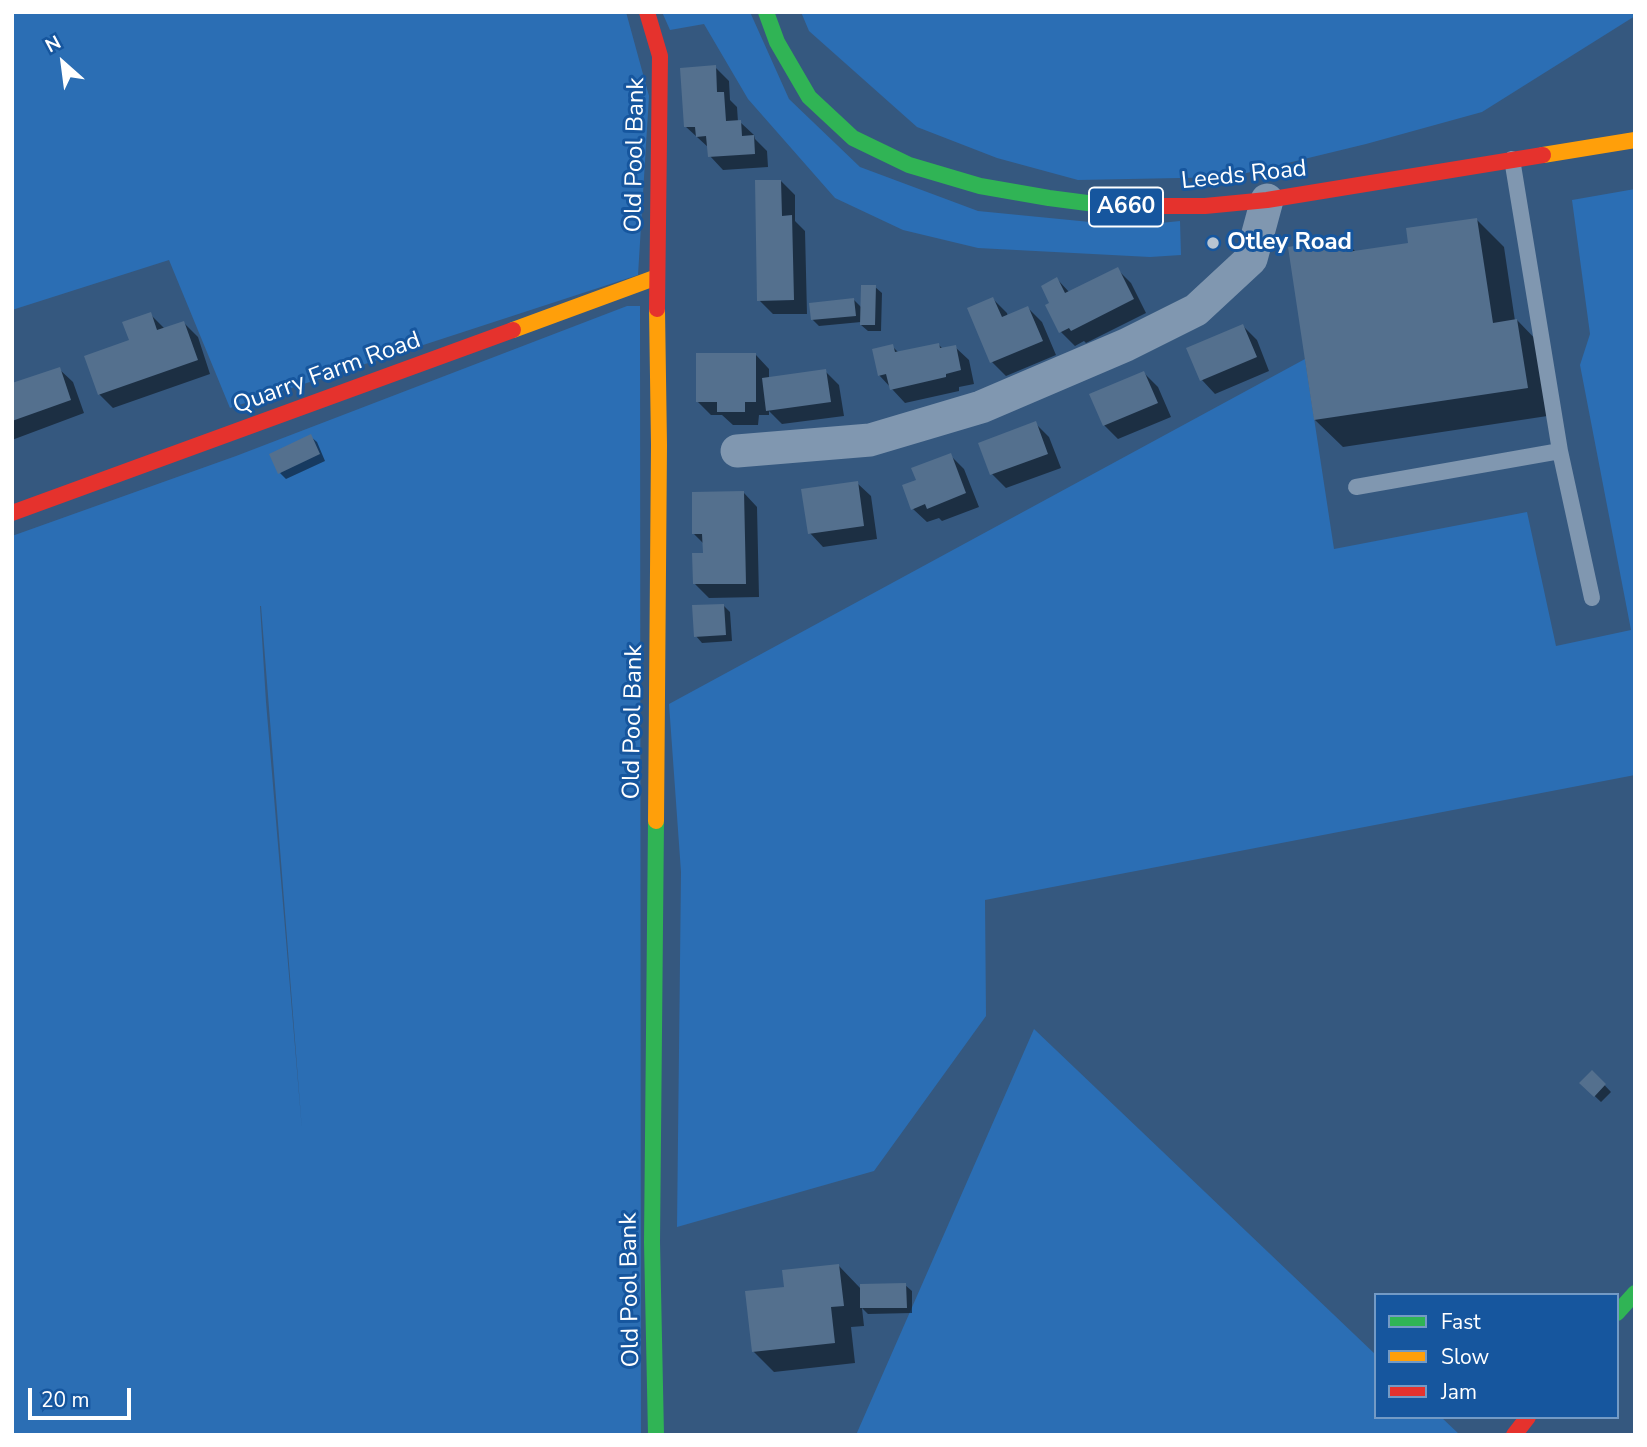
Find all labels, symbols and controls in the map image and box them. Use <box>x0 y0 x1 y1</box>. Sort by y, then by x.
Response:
north arrow <box>28 28 98 98</box>
text: N <box>41 30 66 59</box>
street label: Old Pool Bank <box>620 77 652 233</box>
street label: Leeds Road <box>1180 155 1308 197</box>
road number: A660 <box>1089 188 1163 227</box>
place label: Otley Road <box>1227 229 1352 257</box>
marker: Otley Road <box>1205 235 1221 251</box>
street label: Quarry Farm Road <box>229 327 425 421</box>
street label: Old Pool Bank <box>618 644 650 800</box>
street label: Old Pool Bank <box>615 1212 647 1368</box>
legend <box>1374 1293 1619 1419</box>
text: Fast <box>1441 1308 1481 1336</box>
text: Slow <box>1441 1343 1489 1371</box>
scale bar <box>32 1374 135 1418</box>
text: Jam <box>1441 1378 1477 1406</box>
text: 20 m <box>41 1386 90 1414</box>

